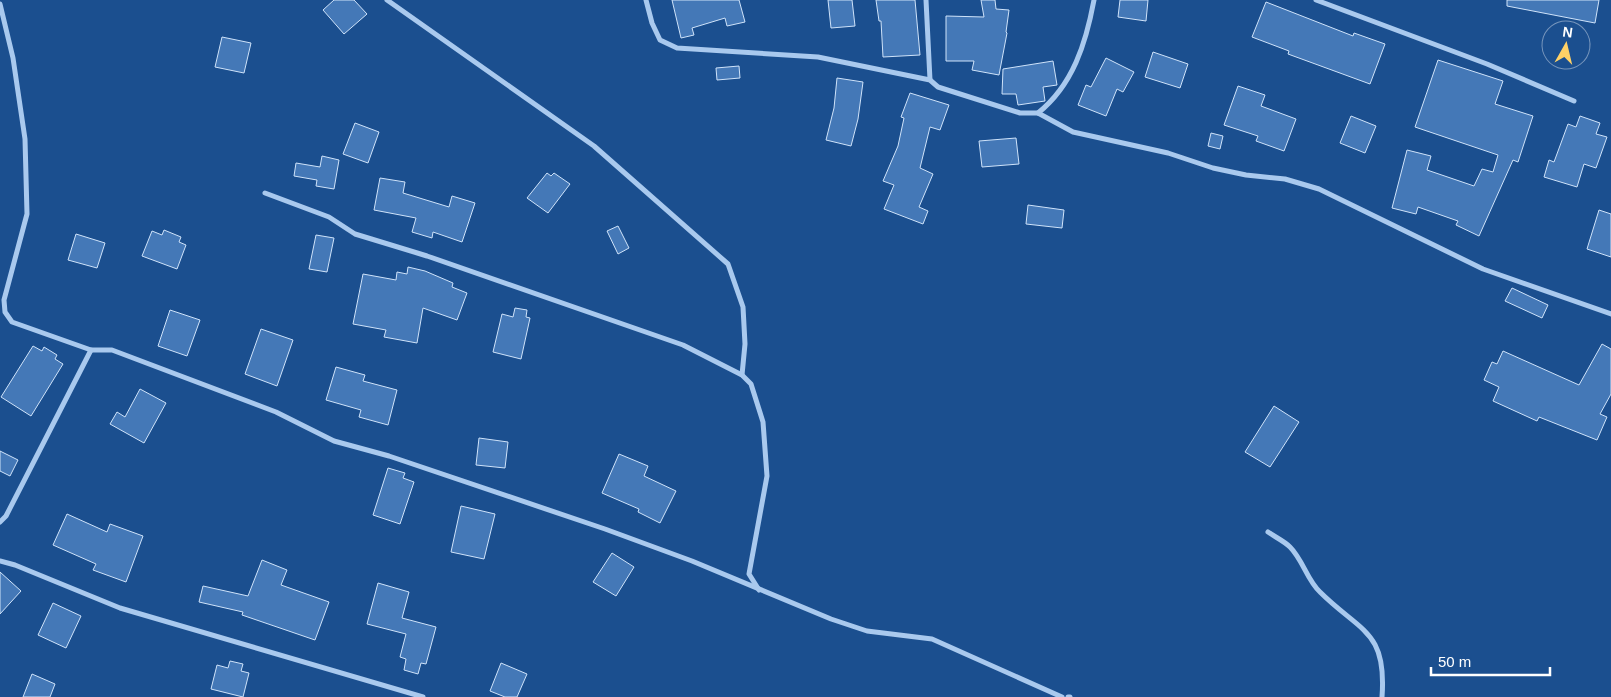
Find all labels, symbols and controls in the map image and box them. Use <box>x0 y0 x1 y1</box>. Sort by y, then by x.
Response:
north arrow <box>1541 20 1591 70</box>
text: N <box>1562 23 1574 41</box>
scale bar <box>1431 644 1550 676</box>
text: 50 m <box>1438 653 1471 670</box>

